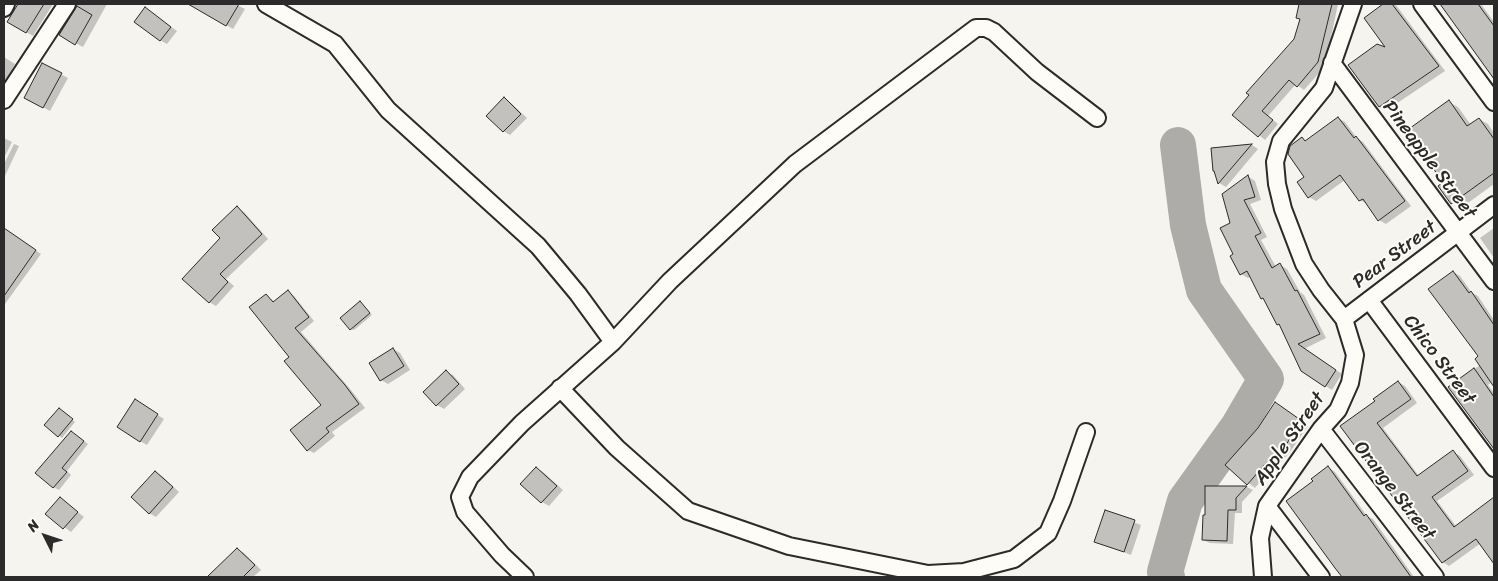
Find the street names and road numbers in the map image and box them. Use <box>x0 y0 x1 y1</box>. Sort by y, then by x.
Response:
street label: Pineapple Street <box>1377 97 1481 223</box>
street label: Pear Street <box>1349 216 1441 294</box>
street label: Chico Street <box>1398 311 1480 409</box>
street label: Apple Street <box>1250 388 1330 490</box>
street label: Orange Street <box>1348 437 1440 545</box>

